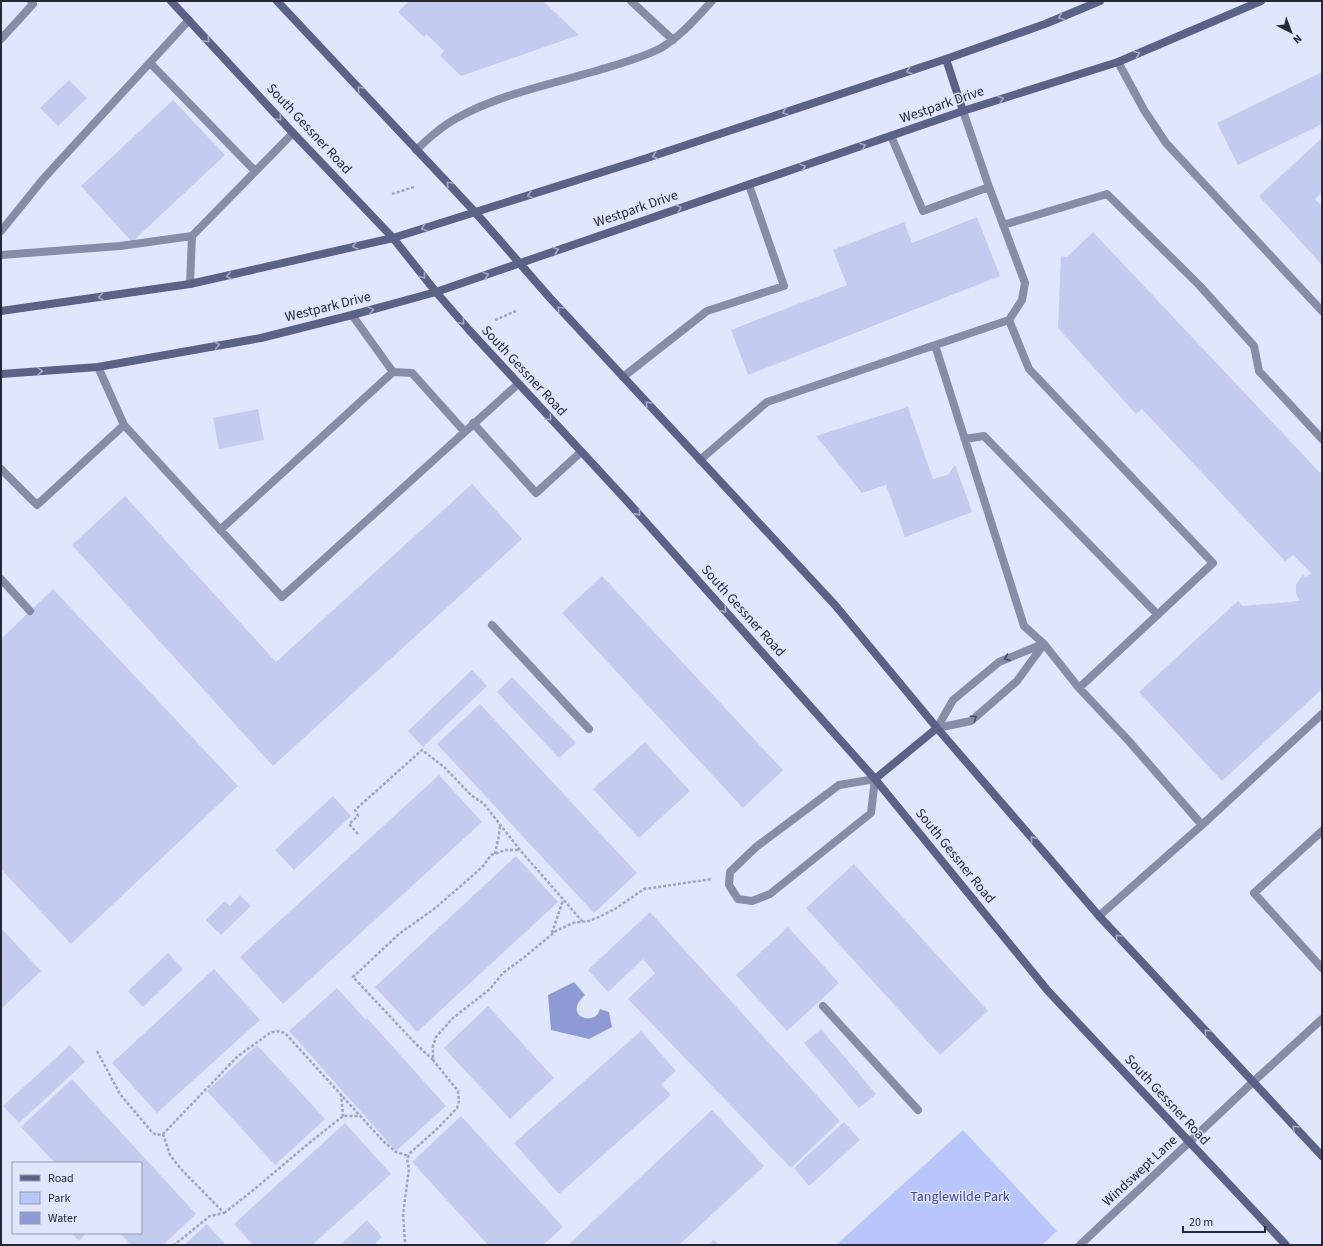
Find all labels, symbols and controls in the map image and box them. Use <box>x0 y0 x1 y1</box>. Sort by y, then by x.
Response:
one-way arrow <box>1058 12 1065 20</box>
north arrow <box>1271 12 1311 52</box>
text: N <box>1290 31 1305 47</box>
one-way arrow <box>202 35 210 43</box>
one-way arrow <box>1134 50 1141 58</box>
one-way arrow <box>905 66 912 75</box>
street label: South Gessner Road <box>262 79 356 179</box>
street label: Westpark Drive <box>897 81 987 129</box>
one-way arrow <box>357 86 364 94</box>
one-way arrow <box>997 95 1004 104</box>
one-way arrow <box>782 108 789 116</box>
one-way arrow <box>275 113 282 121</box>
one-way arrow <box>859 142 866 150</box>
one-way arrow <box>651 151 658 160</box>
one-way arrow <box>799 163 806 171</box>
one-way arrow <box>446 181 453 189</box>
street label: Westpark Drive <box>591 185 681 233</box>
one-way arrow <box>527 190 534 199</box>
one-way arrow <box>676 205 683 213</box>
one-way arrow <box>421 223 428 232</box>
one-way arrow <box>352 242 359 250</box>
one-way arrow <box>553 246 560 255</box>
one-way arrow <box>226 271 232 279</box>
one-way arrow <box>419 271 426 278</box>
one-way arrow <box>483 271 490 279</box>
street label: Westpark Drive <box>283 287 373 327</box>
one-way arrow <box>98 292 104 301</box>
one-way arrow <box>367 306 374 315</box>
one-way arrow <box>558 306 565 313</box>
one-way arrow <box>457 317 464 324</box>
street label: South Gessner Road <box>477 321 571 421</box>
one-way arrow <box>214 342 220 350</box>
one-way arrow <box>37 367 43 376</box>
one-way arrow <box>646 401 653 409</box>
one-way arrow <box>545 413 552 420</box>
one-way arrow <box>633 508 641 516</box>
street label: South Gessner Road <box>696 561 790 661</box>
one-way arrow <box>720 605 727 613</box>
one-way arrow <box>1004 654 1011 662</box>
one-way arrow <box>970 715 977 723</box>
street label: South Gessner Road <box>910 804 1000 908</box>
one-way arrow <box>1030 837 1037 844</box>
one-way arrow <box>1115 934 1123 942</box>
one-way arrow <box>1204 1030 1211 1037</box>
street label: South Gessner Road <box>1120 1050 1214 1150</box>
one-way arrow <box>1293 1125 1300 1132</box>
street label: Windswept Lane <box>1098 1131 1182 1211</box>
legend <box>12 1162 142 1234</box>
text: Road <box>48 1170 74 1187</box>
park label: Tanglewilde Park <box>910 1187 1010 1207</box>
text: Park <box>48 1190 70 1207</box>
scale bar <box>1183 1208 1265 1234</box>
text: Water <box>48 1210 78 1227</box>
text: 20 m <box>1189 1214 1213 1231</box>

